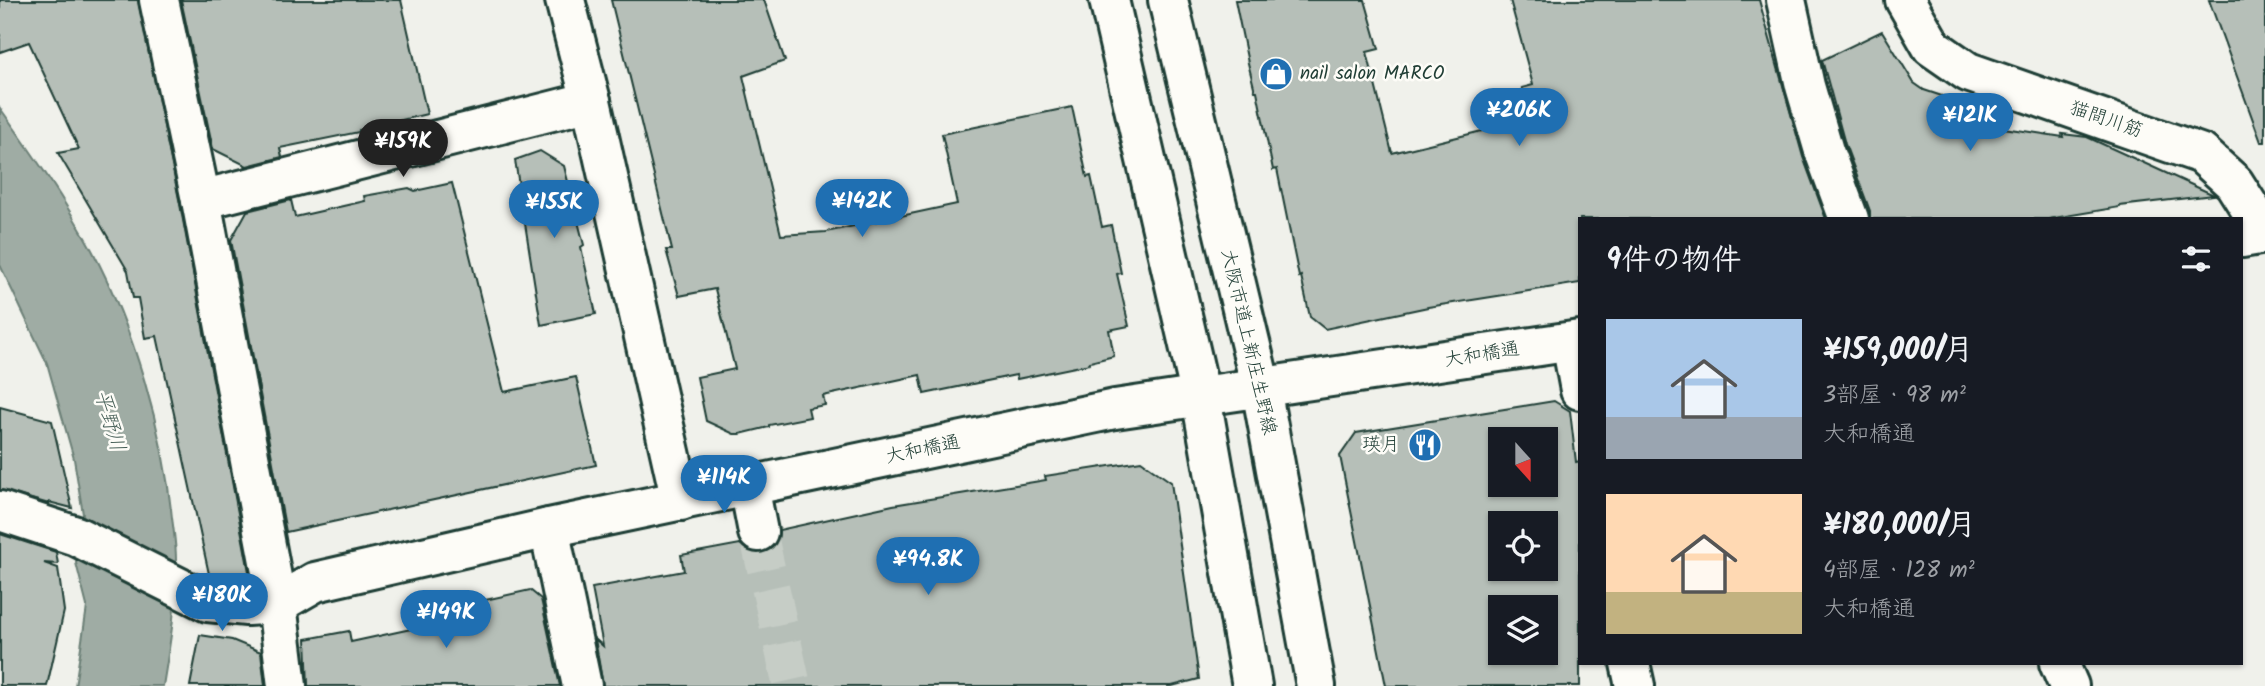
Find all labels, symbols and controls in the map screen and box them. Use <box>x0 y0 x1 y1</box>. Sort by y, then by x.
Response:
shop icon: nail salon MARCO <box>1257 55 1295 93</box>
place label: nail salon MARCO <box>1300 59 1445 89</box>
pin: ¥206K <box>1470 88 1568 148</box>
text: ¥206K <box>1486 93 1552 129</box>
street label: 猫間川筋 <box>2065 93 2147 147</box>
pin: ¥121K <box>1921 94 2019 153</box>
text: ¥121K <box>1942 98 1998 134</box>
pin: ¥159K <box>354 120 452 179</box>
text: ¥159K <box>374 124 432 160</box>
pin: ¥155K <box>505 180 603 240</box>
pin: ¥142K <box>813 180 911 239</box>
text: ¥142K <box>832 184 892 220</box>
text: ¥155K <box>525 185 583 221</box>
text: 9件の物件 <box>1606 237 1741 285</box>
icon: filters <box>2177 240 2215 278</box>
street label: 大阪市道上新庄生野線 <box>1212 246 1284 438</box>
text: ¥159,000/月 <box>1823 327 1973 375</box>
street label: 大和橋通 <box>1442 334 1522 376</box>
icon: home <box>1662 347 1746 431</box>
text: 3部屋 · 98 m² <box>1823 378 1966 414</box>
water label: 平野川 <box>84 386 134 456</box>
text: 大和橋通 <box>1823 417 1915 453</box>
restaurant icon: 瑛月 <box>1406 426 1444 464</box>
street label: 大和橋通 <box>883 427 963 473</box>
north arrow <box>1488 427 1558 497</box>
map controls <box>1488 427 1558 665</box>
place label: 瑛月 <box>1362 430 1400 460</box>
pin: ¥114K <box>675 456 773 515</box>
text: ¥114K <box>697 460 751 496</box>
text: ¥180,000/月 <box>1823 502 1976 550</box>
button: locate <box>1488 511 1558 581</box>
icon: home <box>1662 522 1746 606</box>
pin: ¥94.8K <box>871 538 985 597</box>
text: ¥94.8K <box>892 542 964 578</box>
text: 4部屋 · 128 m² <box>1823 553 1975 589</box>
pin: ¥180K <box>173 574 271 633</box>
text: ¥180K <box>192 578 252 614</box>
pin: ¥149K <box>397 590 495 650</box>
text: 大和橋通 <box>1823 592 1915 628</box>
text: ¥149K <box>416 595 476 631</box>
button: layers <box>1488 595 1558 665</box>

